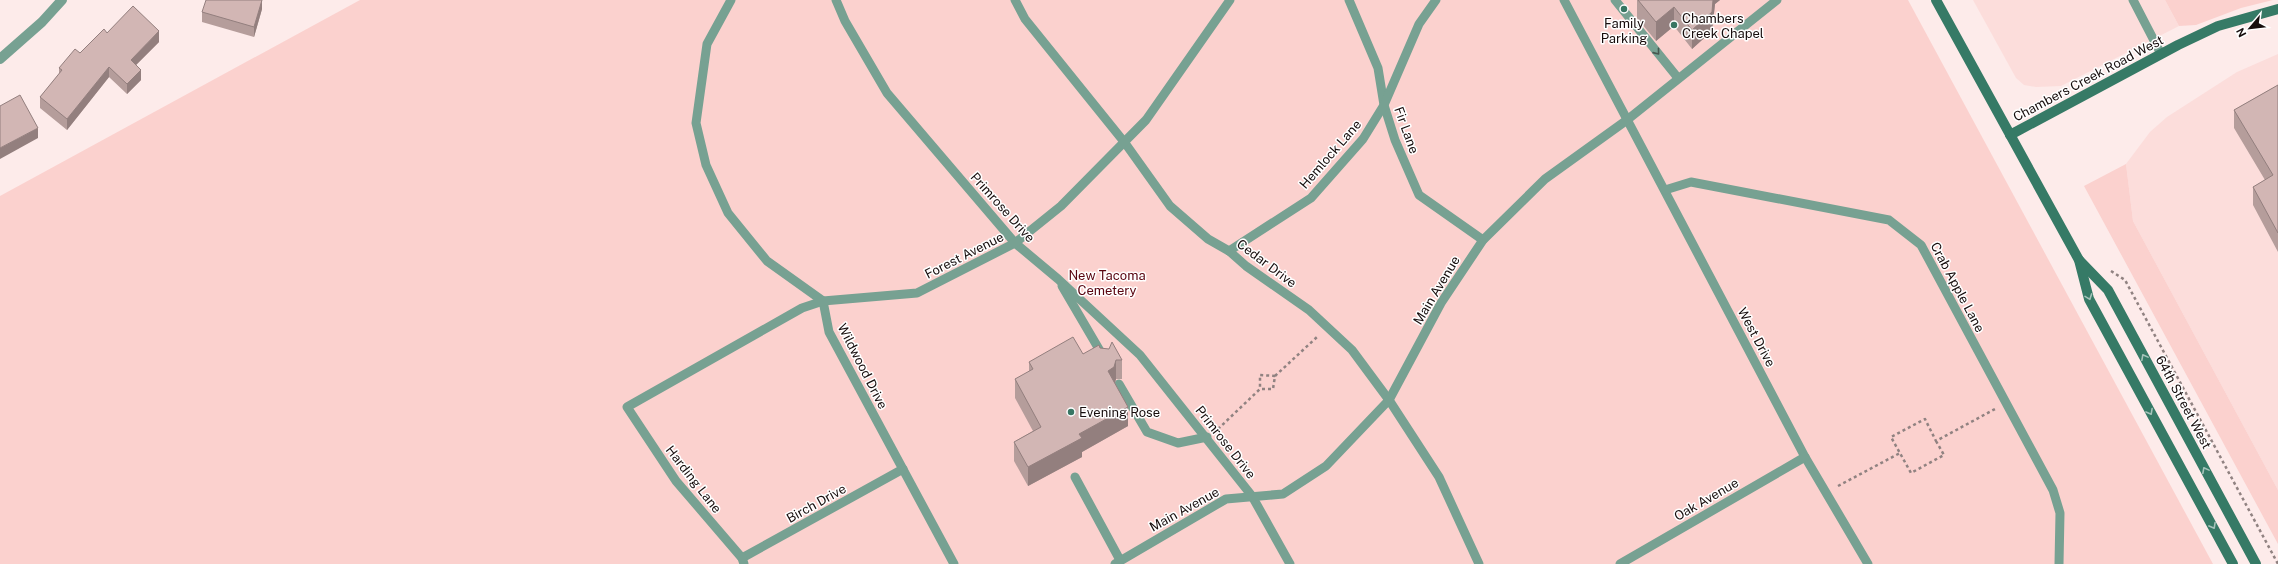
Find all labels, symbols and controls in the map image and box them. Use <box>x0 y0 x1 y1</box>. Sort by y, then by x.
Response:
marker: Family Parking <box>1619 4 1629 14</box>
north arrow <box>2230 8 2270 48</box>
place label: Chambers Creek Chapel <box>1682 11 1764 41</box>
place label: Family Parking <box>1601 16 1647 46</box>
marker: Chambers Creek Chapel <box>1669 20 1679 30</box>
text: N <box>2234 26 2248 39</box>
street label: Chambers Creek Road West <box>2011 32 2166 125</box>
one-way arrow <box>1653 48 1660 55</box>
street label: Fir Lane <box>1391 105 1422 156</box>
street label: Hemlock Lane <box>1296 117 1364 192</box>
street label: Primrose Drive <box>968 169 1038 245</box>
street label: Forest Avenue <box>922 229 1006 282</box>
street label: Cedar Drive <box>1234 236 1299 291</box>
street label: Crab Apple Lane <box>1927 240 1988 335</box>
street label: Main Avenue <box>1410 253 1463 327</box>
park label: New Tacoma Cemetery <box>1068 268 1146 298</box>
one-way arrow <box>2085 294 2093 301</box>
street label: West Drive <box>1735 305 1778 369</box>
street label: Wildwood Drive <box>835 321 891 411</box>
one-way arrow <box>2141 353 2149 361</box>
street label: 64th Street West <box>2153 353 2214 451</box>
street label: Primrose Drive <box>1193 403 1259 482</box>
place label: Evening Rose <box>1079 405 1160 420</box>
marker: Evening Rose <box>1066 407 1076 417</box>
one-way arrow <box>2146 408 2153 415</box>
street label: Harding Lane <box>663 443 725 516</box>
one-way arrow <box>2202 466 2210 474</box>
street label: Oak Avenue <box>1671 475 1741 524</box>
street label: Birch Drive <box>784 481 849 526</box>
street label: Main Avenue <box>1147 484 1222 535</box>
one-way arrow <box>2208 522 2215 529</box>

